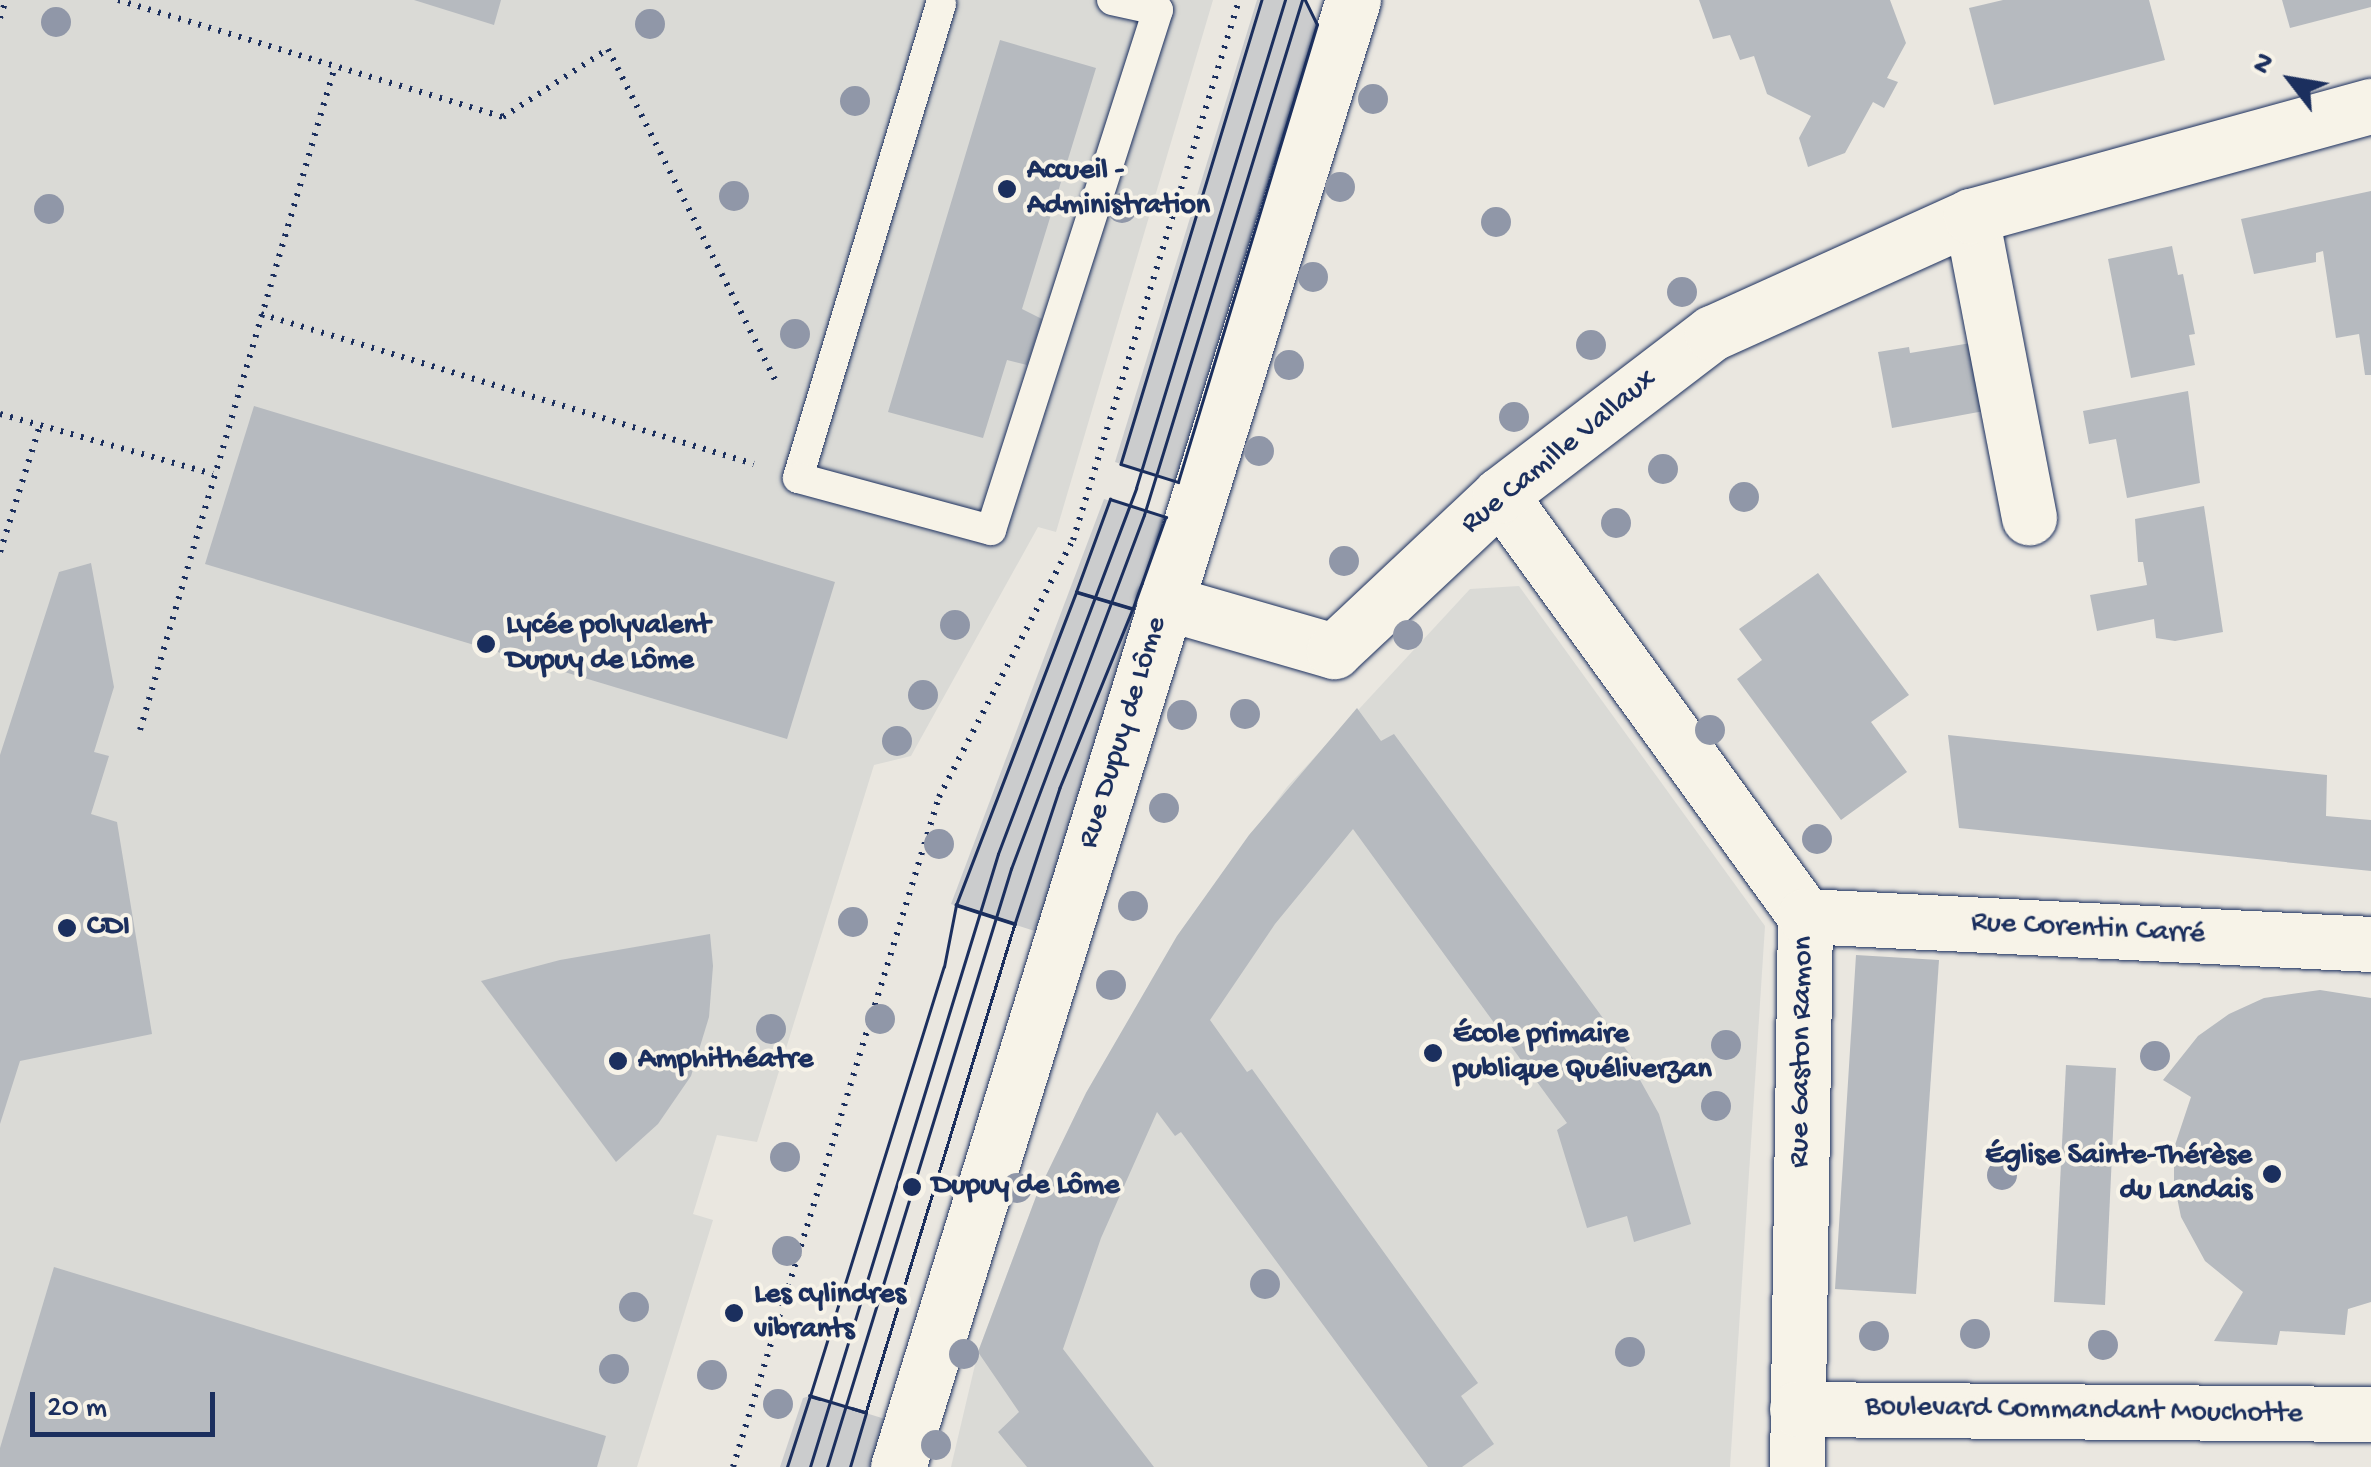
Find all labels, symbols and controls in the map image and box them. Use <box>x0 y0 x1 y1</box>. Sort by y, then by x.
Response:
north arrow <box>2241 30 2341 130</box>
text: N <box>2246 48 2284 81</box>
place label: Accueil - Administration <box>1027 154 1210 224</box>
marker: Accueil - Administration <box>996 178 1018 200</box>
street label: Rue Camille Vallaux <box>1455 363 1665 543</box>
place label: Lycée polyvalent Dupuy de Lôme <box>506 609 710 680</box>
street label: Rue Dupuy de Lôme <box>1072 613 1176 853</box>
marker: Lycée polyvalent Dupuy de Lôme <box>475 633 497 655</box>
street label: Rue Corentin Carré <box>1970 906 2206 954</box>
place label: CDI <box>87 910 130 946</box>
marker: CDI <box>56 917 78 939</box>
street label: Rue Gaston Ramon <box>1783 936 1823 1168</box>
place label: École primaire publique Quéliverzan <box>1453 1018 1712 1088</box>
marker: École primaire publique Quéliverzan <box>1422 1042 1444 1064</box>
place label: Amphithéatre <box>638 1043 813 1079</box>
marker: Amphithéatre <box>607 1050 629 1072</box>
place label: Église Sainte-Thérèse du Landais <box>1985 1139 2252 1210</box>
marker: Église Sainte-Thérèse du Landais <box>2261 1163 2283 1185</box>
place label: Dupuy de Lôme <box>932 1169 1120 1205</box>
marker: Dupuy de Lôme <box>901 1176 923 1198</box>
place label: Les cylindres vibrants <box>754 1278 906 1348</box>
marker: Les cylindres vibrants <box>723 1302 745 1324</box>
scale bar <box>35 1372 220 1434</box>
street label: Boulevard Commandant Mouchotte <box>1865 1390 2303 1434</box>
text: 20 m <box>47 1392 107 1427</box>

